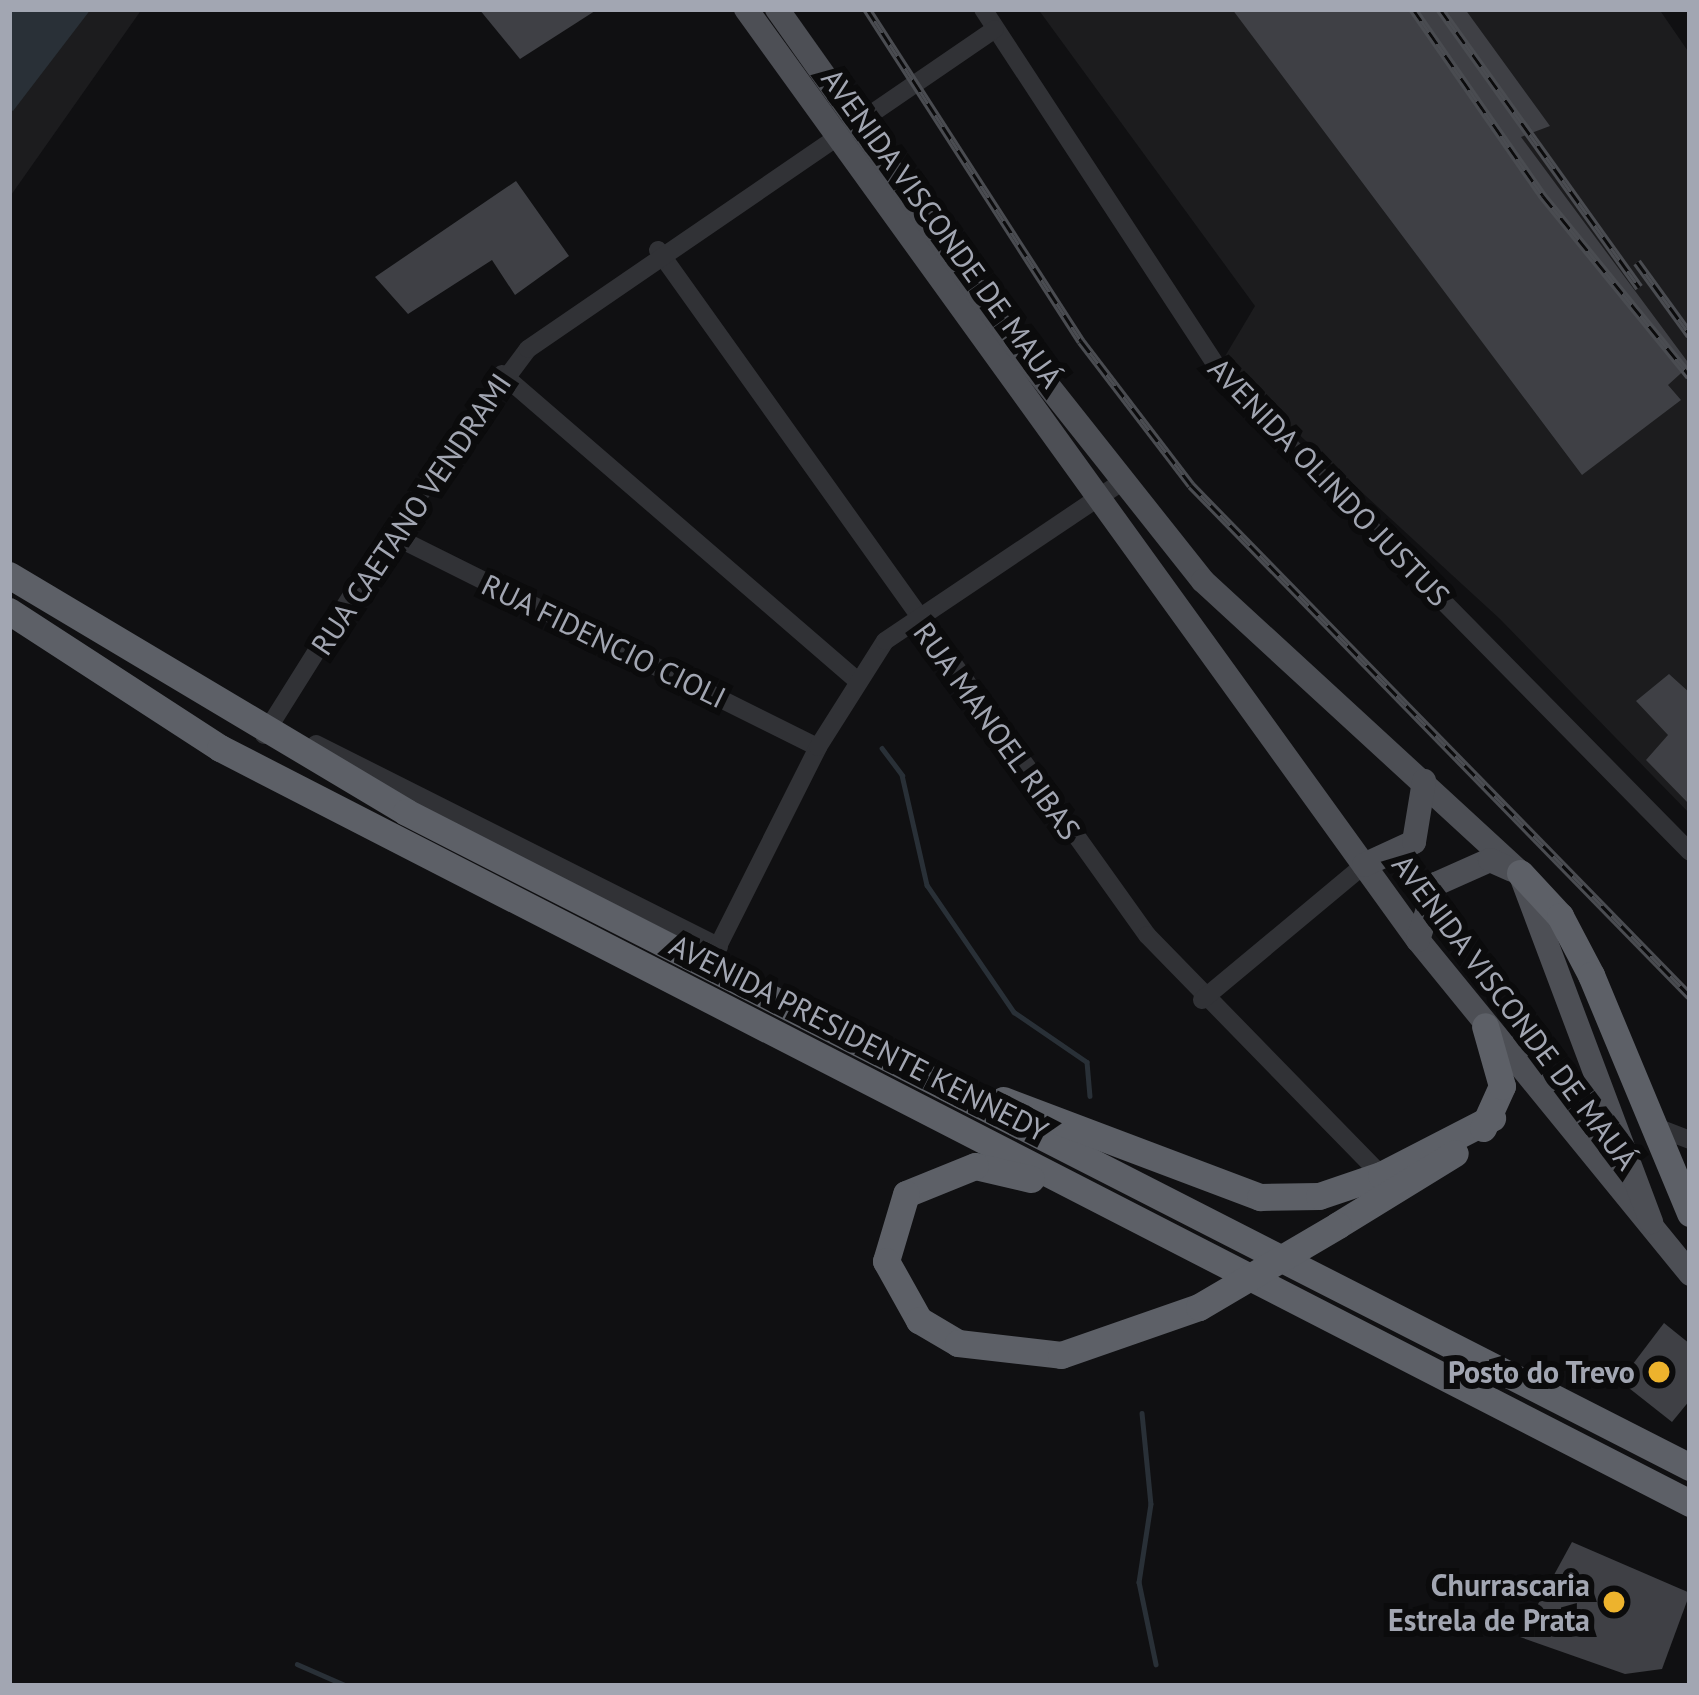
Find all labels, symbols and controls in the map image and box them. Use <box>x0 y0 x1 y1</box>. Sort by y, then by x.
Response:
street label: AVENIDA VISCONDE DE MAUÁ <box>814 61 1070 395</box>
street label: AVENIDA OLINDO JUSTUS <box>1201 350 1457 614</box>
street label: RUA CAETANO VENDRAMI <box>303 366 519 662</box>
street label: RUA FIDENCIO CIOLI <box>476 566 732 716</box>
street label: RUA MANOEL RIBAS <box>905 614 1089 848</box>
street label: AVENIDA VISCONDE DE MAUÁ <box>1384 847 1646 1177</box>
street label: AVENIDA PRESIDENTE KENNEDY <box>663 926 1055 1150</box>
place label: Posto do Trevo <box>1447 1354 1635 1390</box>
marker: Posto do Trevo <box>1646 1359 1672 1385</box>
place label: Churrascaria Estrela de Prata <box>1388 1567 1590 1638</box>
marker: Churrascaria Estrela de Prata <box>1601 1589 1627 1615</box>

